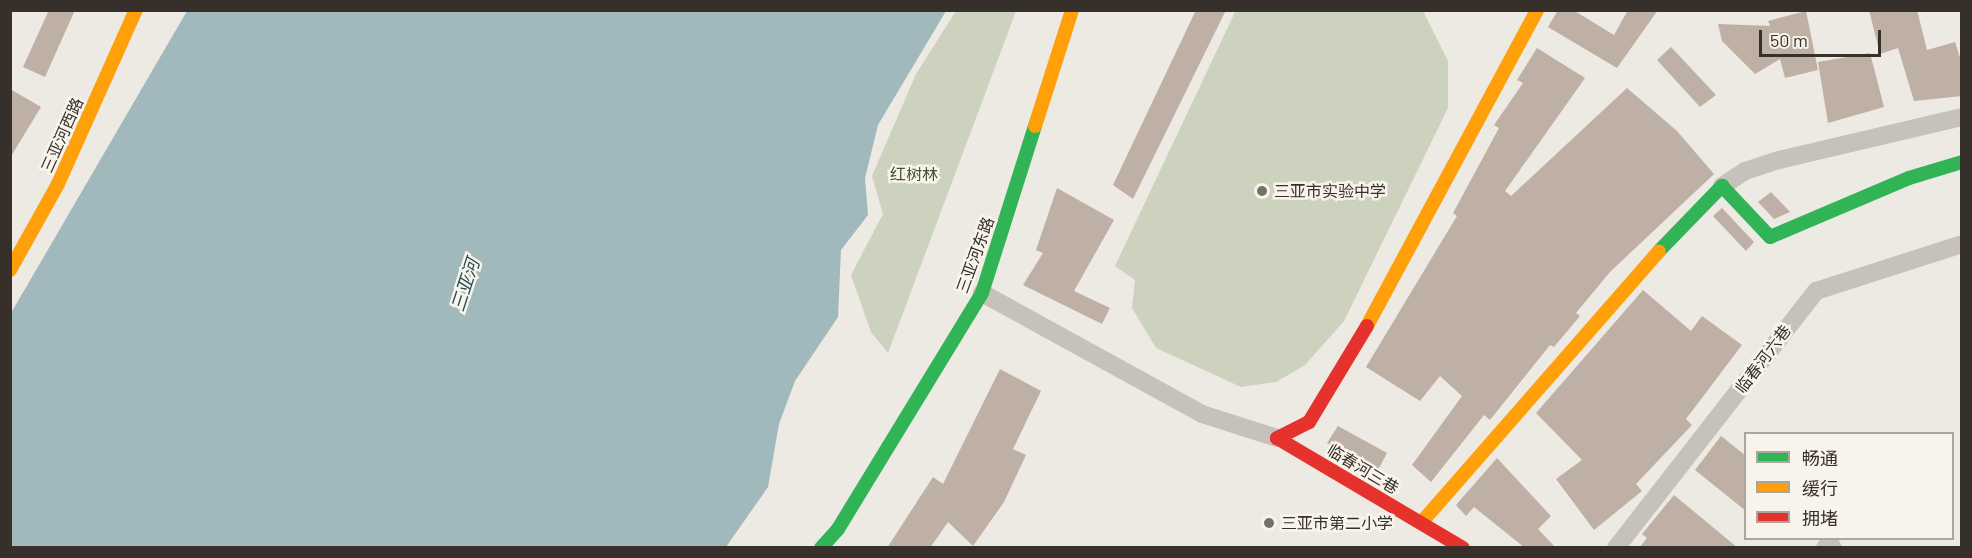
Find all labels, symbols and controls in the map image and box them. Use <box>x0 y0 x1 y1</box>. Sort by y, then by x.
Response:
scale bar <box>1762 18 1884 56</box>
text: 50 m <box>1770 29 1808 51</box>
street label: 三亚河西路 <box>37 95 87 175</box>
park label: 红树林 <box>890 164 938 184</box>
place label: 三亚市实验中学 <box>1274 181 1386 201</box>
marker: 三亚市实验中学 <box>1255 184 1269 198</box>
street label: 三亚河东路 <box>952 214 998 296</box>
water label: 三亚河 <box>446 256 484 314</box>
street label: 临春河六巷 <box>1731 321 1795 397</box>
legend <box>1744 432 1954 540</box>
street label: 临春河三巷 <box>1324 440 1402 498</box>
text: 畅通 <box>1802 447 1838 469</box>
text: 缓行 <box>1802 477 1838 499</box>
text: 拥堵 <box>1802 507 1838 529</box>
place label: 三亚市第二小学 <box>1281 513 1393 533</box>
marker: 三亚市第二小学 <box>1262 516 1276 530</box>

